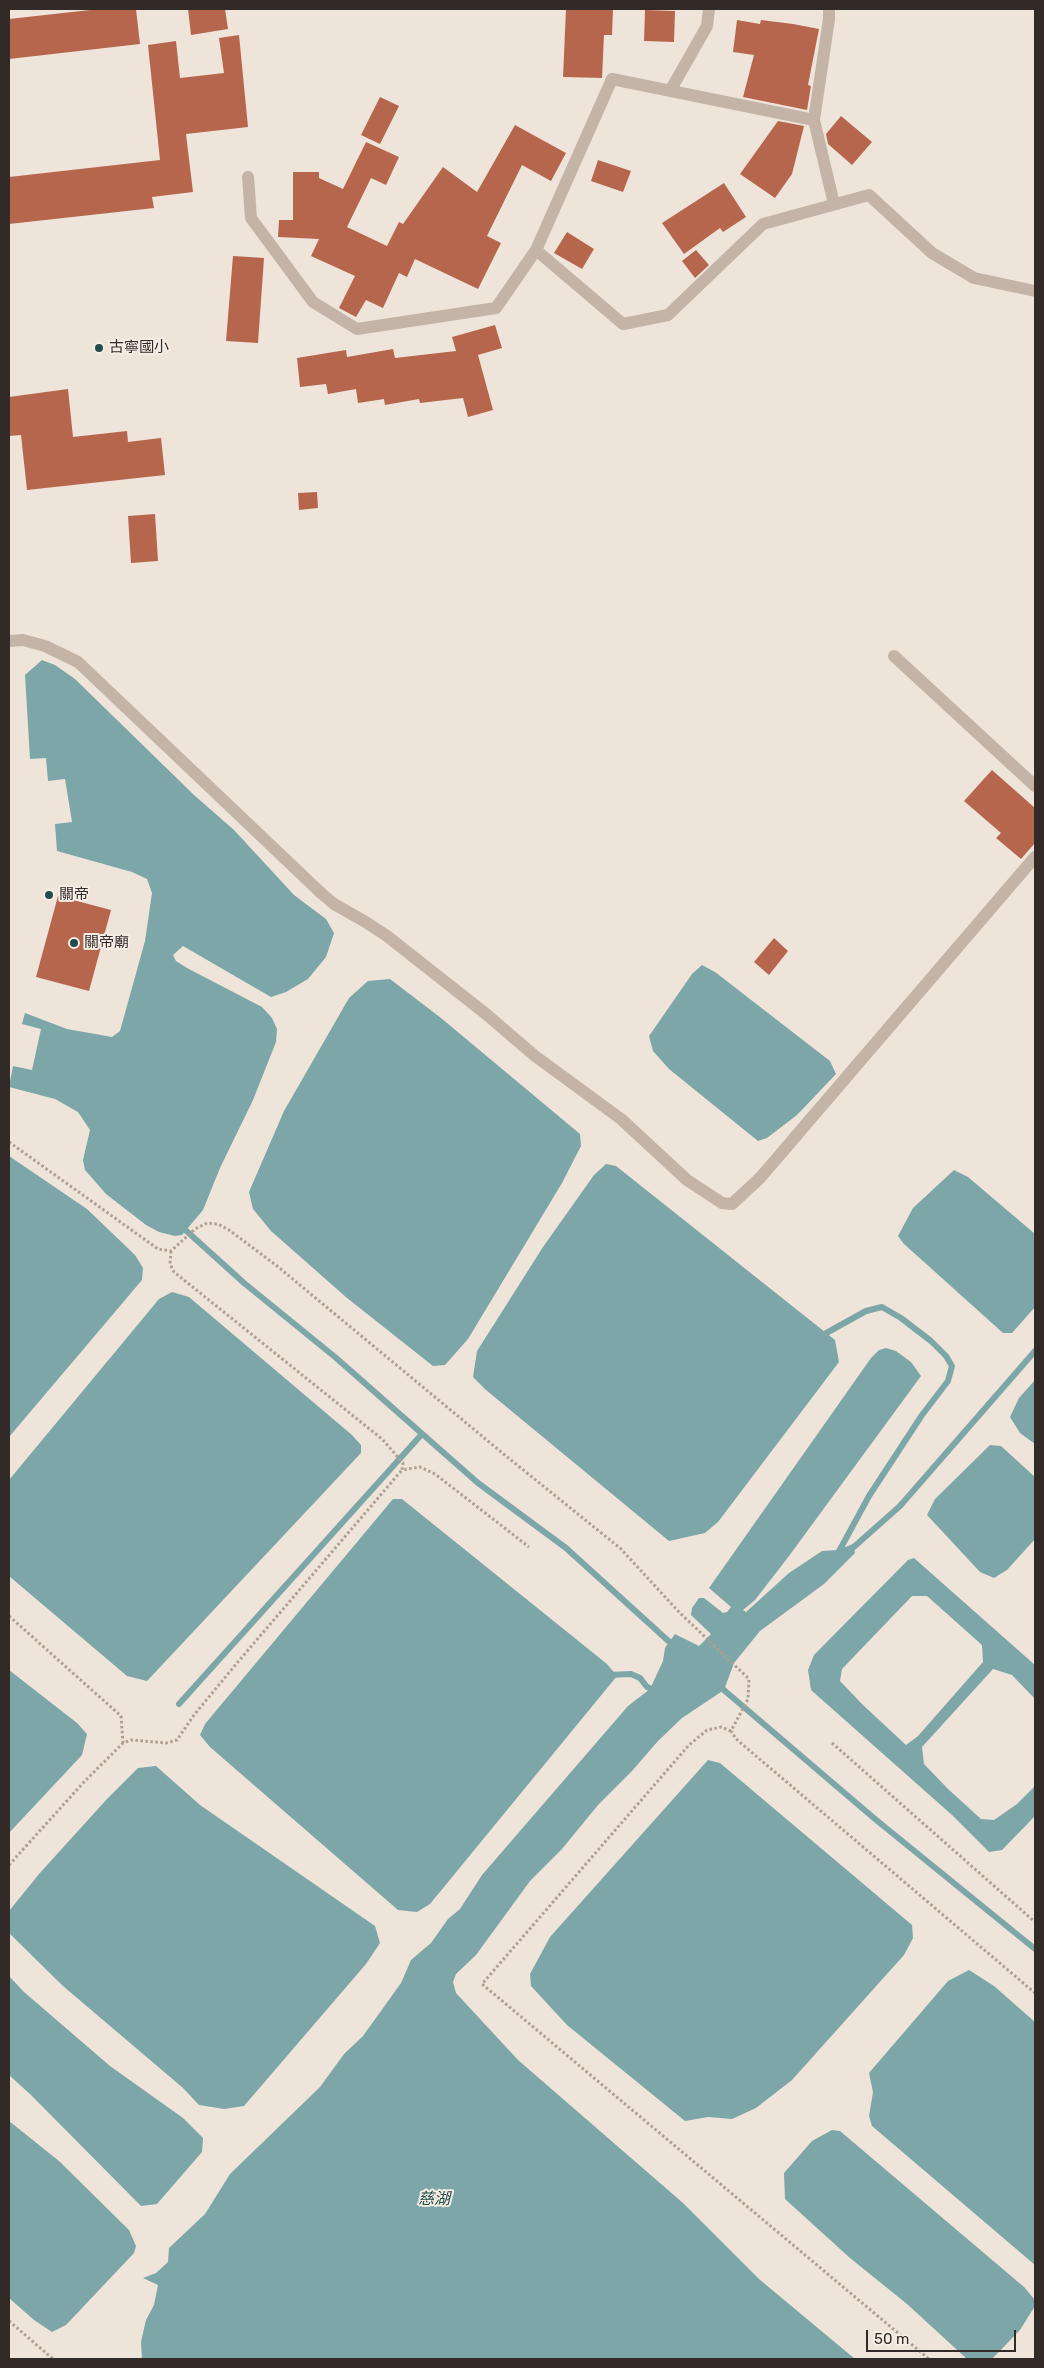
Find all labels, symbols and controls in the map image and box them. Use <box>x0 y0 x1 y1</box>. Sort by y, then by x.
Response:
place label: 古寧國小 <box>109 339 169 357</box>
marker: 古寧國小 <box>93 342 105 354</box>
place label: 關帝 <box>59 886 89 904</box>
marker: 關帝 <box>43 889 55 901</box>
place label: 關帝廟 <box>84 934 129 952</box>
marker: 關帝廟 <box>68 937 80 949</box>
water label: 慈湖 <box>418 2189 450 2209</box>
scale bar <box>869 2320 1019 2352</box>
text: 50 m <box>874 2330 909 2348</box>

